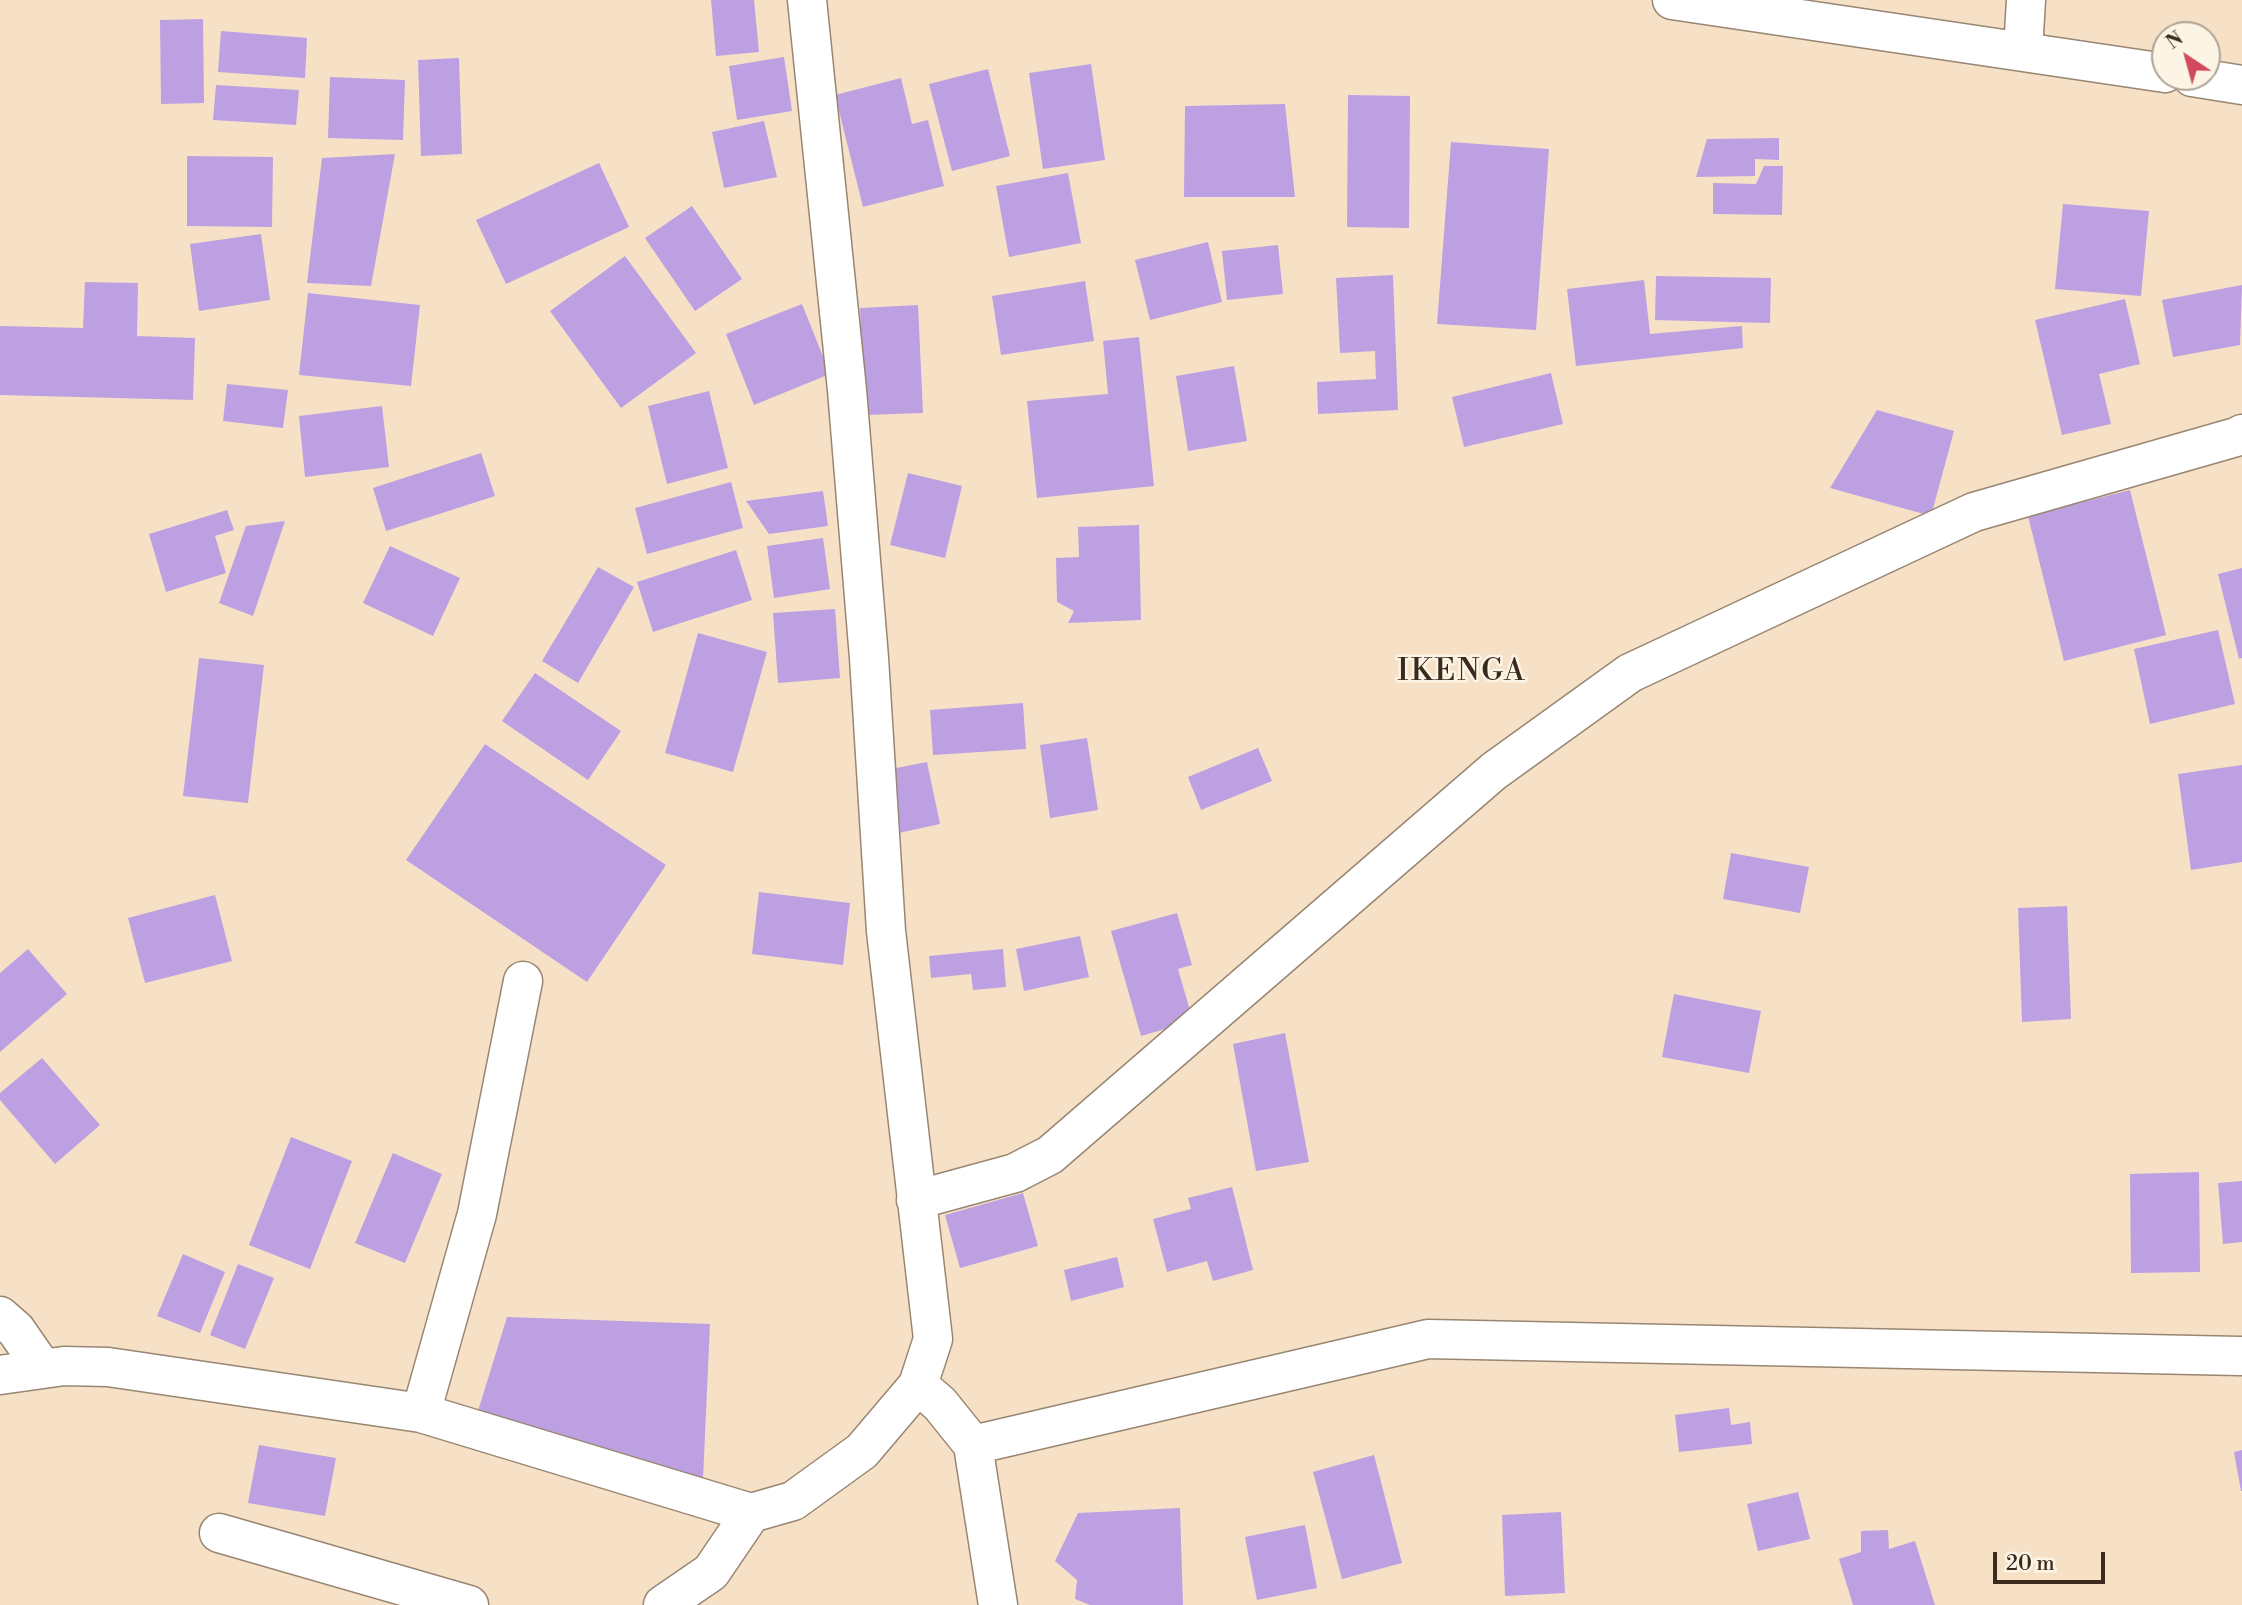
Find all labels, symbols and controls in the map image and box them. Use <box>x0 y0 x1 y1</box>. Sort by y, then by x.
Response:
north arrow <box>2151 21 2221 91</box>
text: N <box>2162 27 2188 55</box>
district label: IKENGA <box>1398 655 1526 691</box>
scale bar <box>1997 1538 2109 1582</box>
text: 20 m <box>2006 1551 2055 1577</box>

